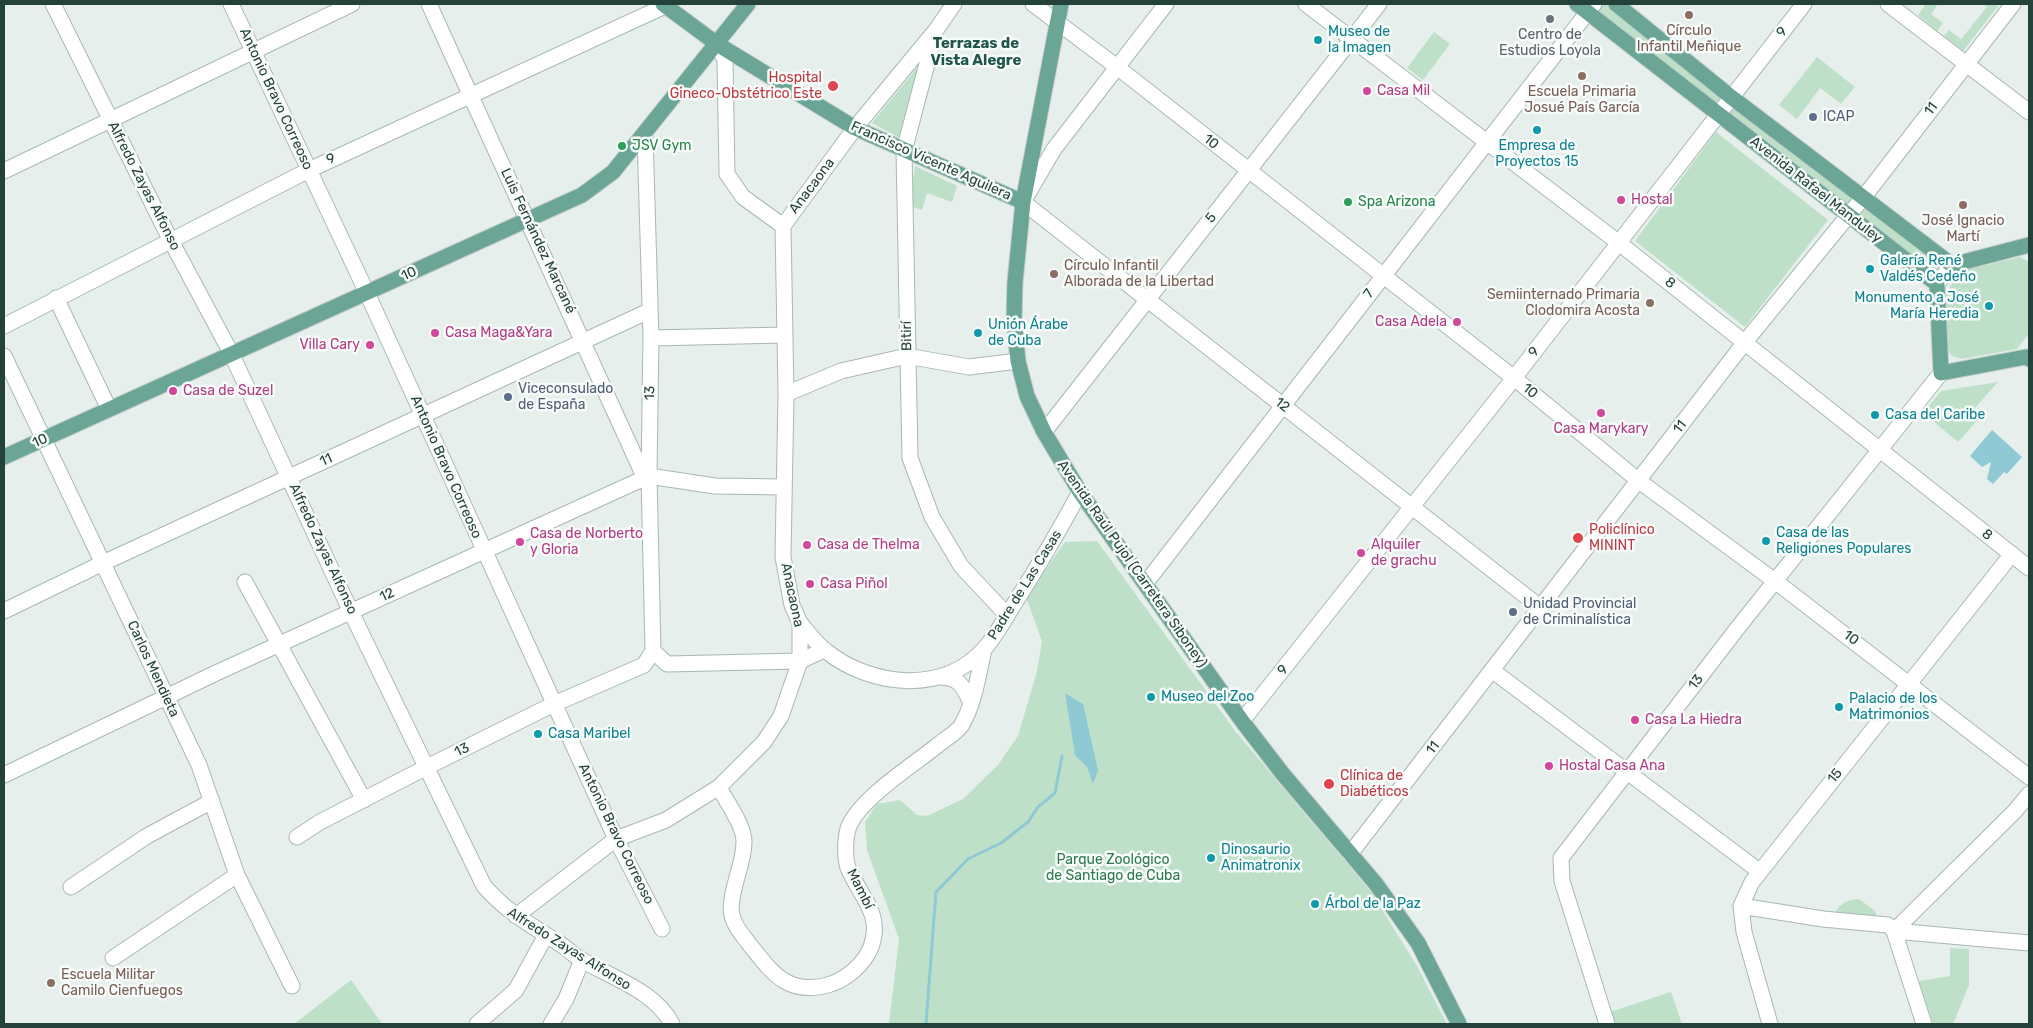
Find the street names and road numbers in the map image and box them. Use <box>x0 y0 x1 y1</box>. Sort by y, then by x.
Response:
street label: 9 <box>1773 24 1791 40</box>
street label: Antonio Bravo Correoso <box>236 25 316 173</box>
street label: 11 <box>1921 99 1941 119</box>
street label: Francisco Vicente Aguilera <box>848 118 1014 204</box>
street label: Alfredo Zayas Alfonso <box>104 119 184 253</box>
street label: 10 <box>1200 131 1222 153</box>
street label: Avenida Rafael Manduley <box>1747 133 1885 247</box>
street label: 9 <box>324 150 338 168</box>
street label: Anacaona <box>786 155 838 217</box>
street label: Luis Fernández Marcané <box>497 166 579 316</box>
street label: 5 <box>1202 210 1220 226</box>
street label: 10 <box>399 263 419 285</box>
street label: 8 <box>1661 274 1679 292</box>
street label: 7 <box>1360 286 1378 302</box>
street label: Bitirí <box>898 321 916 351</box>
street label: 9 <box>1525 344 1543 360</box>
street label: 10 <box>1519 380 1541 402</box>
street label: 13 <box>641 386 659 400</box>
street label: Antonio Bravo Correoso <box>407 393 485 541</box>
street label: 12 <box>1271 394 1293 416</box>
street label: 11 <box>1670 417 1690 437</box>
street label: 10 <box>30 430 50 452</box>
street label: 11 <box>317 450 335 470</box>
street label: Avenida Raúl Pujol (Carretera Siboney) <box>1054 457 1210 671</box>
street label: Alfredo Zayas Alfonso <box>285 481 361 617</box>
street label: 8 <box>1978 526 1996 544</box>
street label: Padre de Las Casas <box>984 527 1066 643</box>
street label: Anacaona <box>777 561 807 629</box>
street label: 12 <box>377 584 397 606</box>
street label: Carlos Mendieta <box>123 618 183 720</box>
street label: 10 <box>1840 627 1862 649</box>
street label: 9 <box>1274 662 1292 678</box>
street label: 13 <box>1685 671 1707 693</box>
street label: 11 <box>1423 738 1443 758</box>
street label: 13 <box>452 739 472 761</box>
street label: Antonio Bravo Correoso <box>575 761 657 907</box>
street label: 15 <box>1824 765 1846 787</box>
street label: Mambí <box>843 866 877 912</box>
street label: Alfredo Zayas Alfonso <box>504 904 634 994</box>

